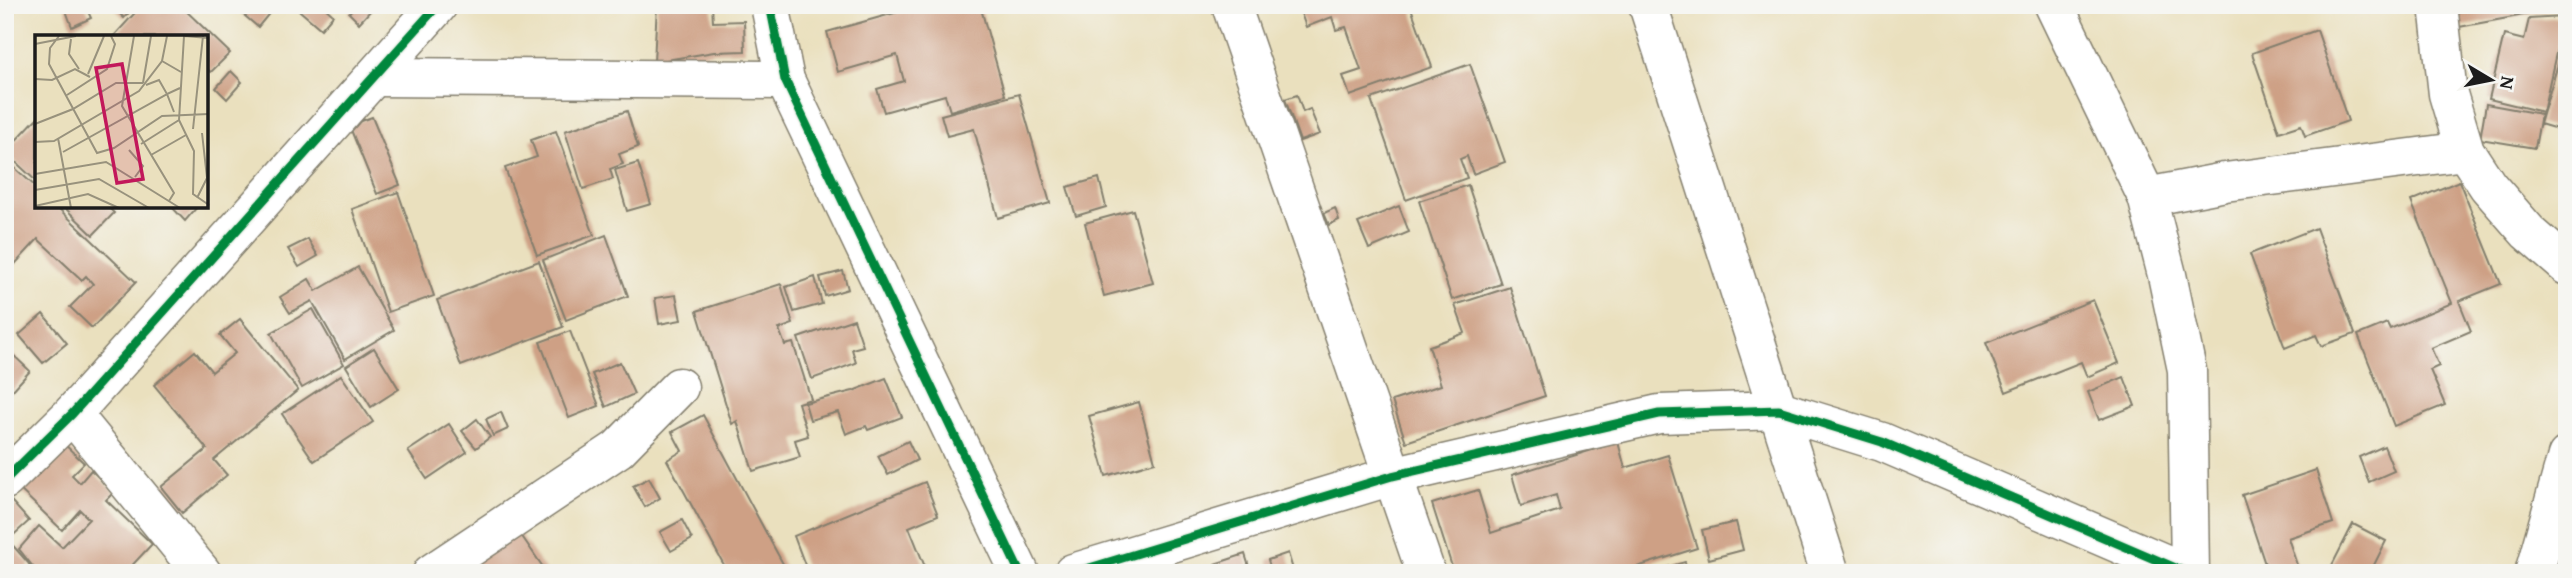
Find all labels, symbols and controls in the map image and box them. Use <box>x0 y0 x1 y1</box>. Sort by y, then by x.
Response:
inset map <box>35 35 208 208</box>
north arrow <box>2456 46 2526 116</box>
text: N <box>2493 74 2523 92</box>

